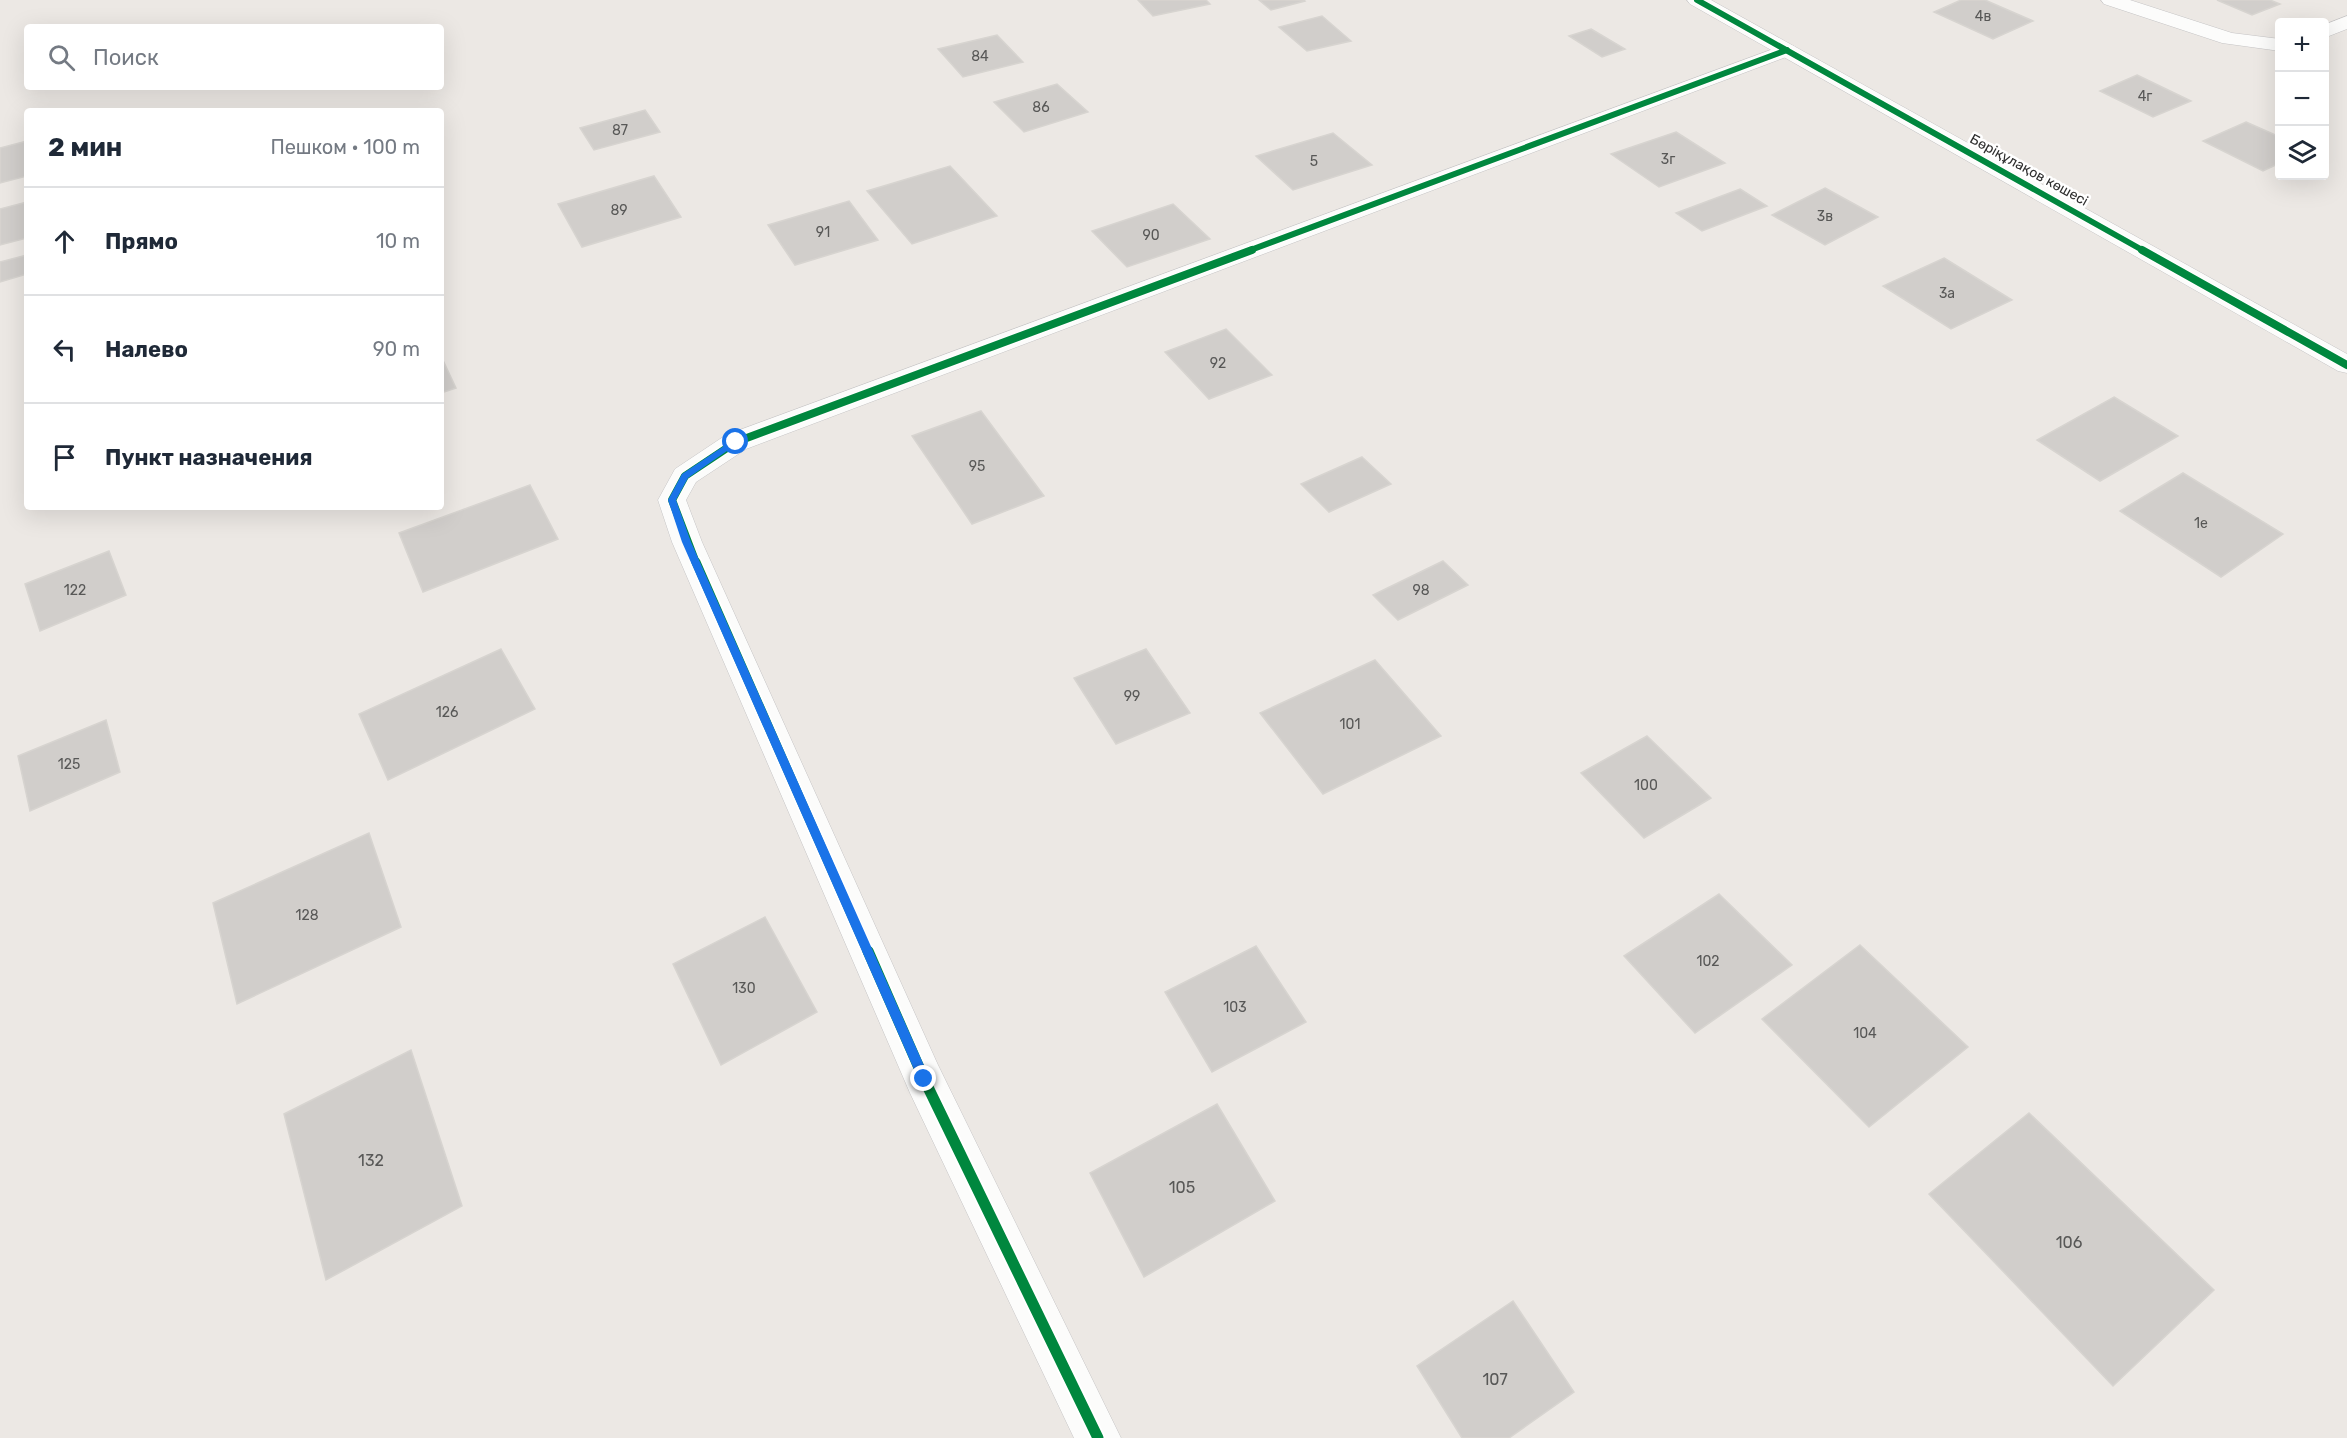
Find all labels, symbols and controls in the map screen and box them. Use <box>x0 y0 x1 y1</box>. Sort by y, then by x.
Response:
house number: 4в <box>1975 8 1991 25</box>
map controls <box>2275 18 2329 180</box>
button: + <box>2275 18 2329 72</box>
search box <box>24 24 444 90</box>
icon: search <box>45 41 78 74</box>
text: Поиск <box>93 44 159 71</box>
house number: 84 <box>971 48 989 65</box>
button: − <box>2275 72 2329 126</box>
house number: 4г <box>2138 88 2152 105</box>
house number: 86 <box>1032 99 1050 116</box>
house number: 87 <box>612 122 628 139</box>
button: layers <box>2275 126 2329 180</box>
street label: Бөріқұлақов көшесі <box>1967 130 2091 210</box>
text: 2 мин <box>48 132 122 163</box>
text: Пешком · 100 m <box>270 135 420 159</box>
house number: 3г <box>1661 151 1675 168</box>
house number: 5 <box>1310 153 1318 170</box>
house number: 89 <box>610 202 628 219</box>
house number: 3в <box>1817 208 1833 225</box>
house number: 91 <box>816 224 830 241</box>
icon: ahead <box>48 225 81 258</box>
house number: 90 <box>1142 227 1160 244</box>
text: Прямо <box>105 228 178 255</box>
text: 10 m <box>376 229 420 253</box>
house number: 3а <box>1939 285 1955 302</box>
icon: left <box>48 333 81 366</box>
text: Налево <box>105 336 188 363</box>
text: 90 m <box>373 337 420 361</box>
house number: 92 <box>1210 355 1226 372</box>
route start <box>722 428 748 454</box>
icon: arrive <box>48 441 81 474</box>
text: Пункт назначения <box>105 444 313 471</box>
house number: 95 <box>969 458 985 475</box>
house number: 1е <box>2194 515 2208 532</box>
house number: 122 <box>64 582 86 599</box>
house number: 98 <box>1412 582 1430 599</box>
house number: 99 <box>1124 688 1140 705</box>
house number: 126 <box>436 704 458 721</box>
house number: 101 <box>1340 716 1360 733</box>
house number: 125 <box>58 756 80 773</box>
house number: 100 <box>1634 777 1658 794</box>
house number: 128 <box>295 907 319 924</box>
house number: 102 <box>1696 953 1720 970</box>
house number: 130 <box>732 980 756 997</box>
house number: 103 <box>1223 999 1247 1016</box>
house number: 104 <box>1853 1025 1877 1042</box>
route end <box>910 1065 936 1091</box>
house number: 132 <box>358 1151 384 1170</box>
house number: 105 <box>1169 1178 1195 1197</box>
house number: 106 <box>2056 1233 2083 1252</box>
house number: 107 <box>1482 1370 1508 1389</box>

